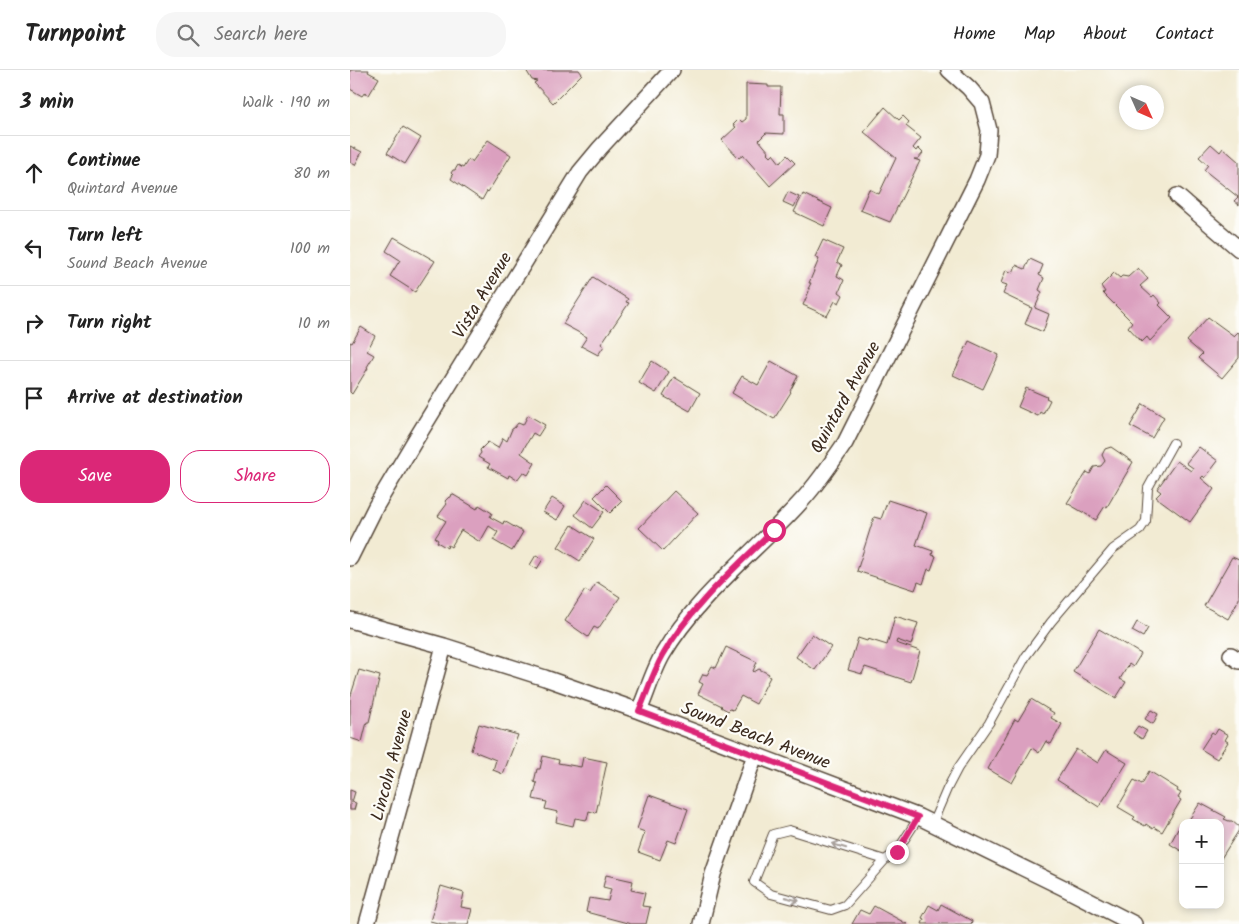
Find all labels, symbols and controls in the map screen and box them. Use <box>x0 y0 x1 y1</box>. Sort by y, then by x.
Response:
search box <box>156 12 506 57</box>
text: Turnpoint <box>25 15 126 54</box>
text: Search here <box>214 20 308 50</box>
text: Home <box>953 20 996 49</box>
text: Map <box>1024 20 1055 49</box>
text: About <box>1083 20 1127 49</box>
text: Contact <box>1155 20 1214 49</box>
icon: search <box>174 21 202 49</box>
north arrow <box>1119 85 1164 130</box>
text: 3 min <box>20 86 74 119</box>
text: Walk · 190 m <box>242 90 330 115</box>
text: Continue <box>67 146 140 176</box>
icon: ahead <box>20 159 48 187</box>
text: 80 m <box>293 161 330 186</box>
text: Quintard Avenue <box>67 176 178 201</box>
text: Turn left <box>67 221 142 251</box>
icon: left <box>20 234 48 262</box>
text: 100 m <box>290 236 330 261</box>
street label: Vista Avenue <box>446 247 521 345</box>
text: Sound Beach Avenue <box>67 251 207 276</box>
text: Turn right <box>67 308 152 338</box>
icon: right <box>20 309 48 337</box>
text: 10 m <box>298 311 330 336</box>
street label: Quintard Avenue <box>803 336 889 459</box>
text: Arrive at destination <box>67 383 243 413</box>
icon: arrive <box>20 384 48 412</box>
button: Save <box>20 450 170 503</box>
button: Share <box>180 450 330 503</box>
route start <box>763 519 786 542</box>
street label: Sound Beach Avenue <box>676 695 834 778</box>
street label: Lincoln Avenue <box>364 707 421 824</box>
map controls <box>1179 819 1224 909</box>
button: + <box>1179 819 1224 864</box>
one-way arrow <box>831 840 847 850</box>
route end <box>886 841 909 864</box>
button: − <box>1179 864 1224 909</box>
one-way arrow <box>784 895 800 905</box>

